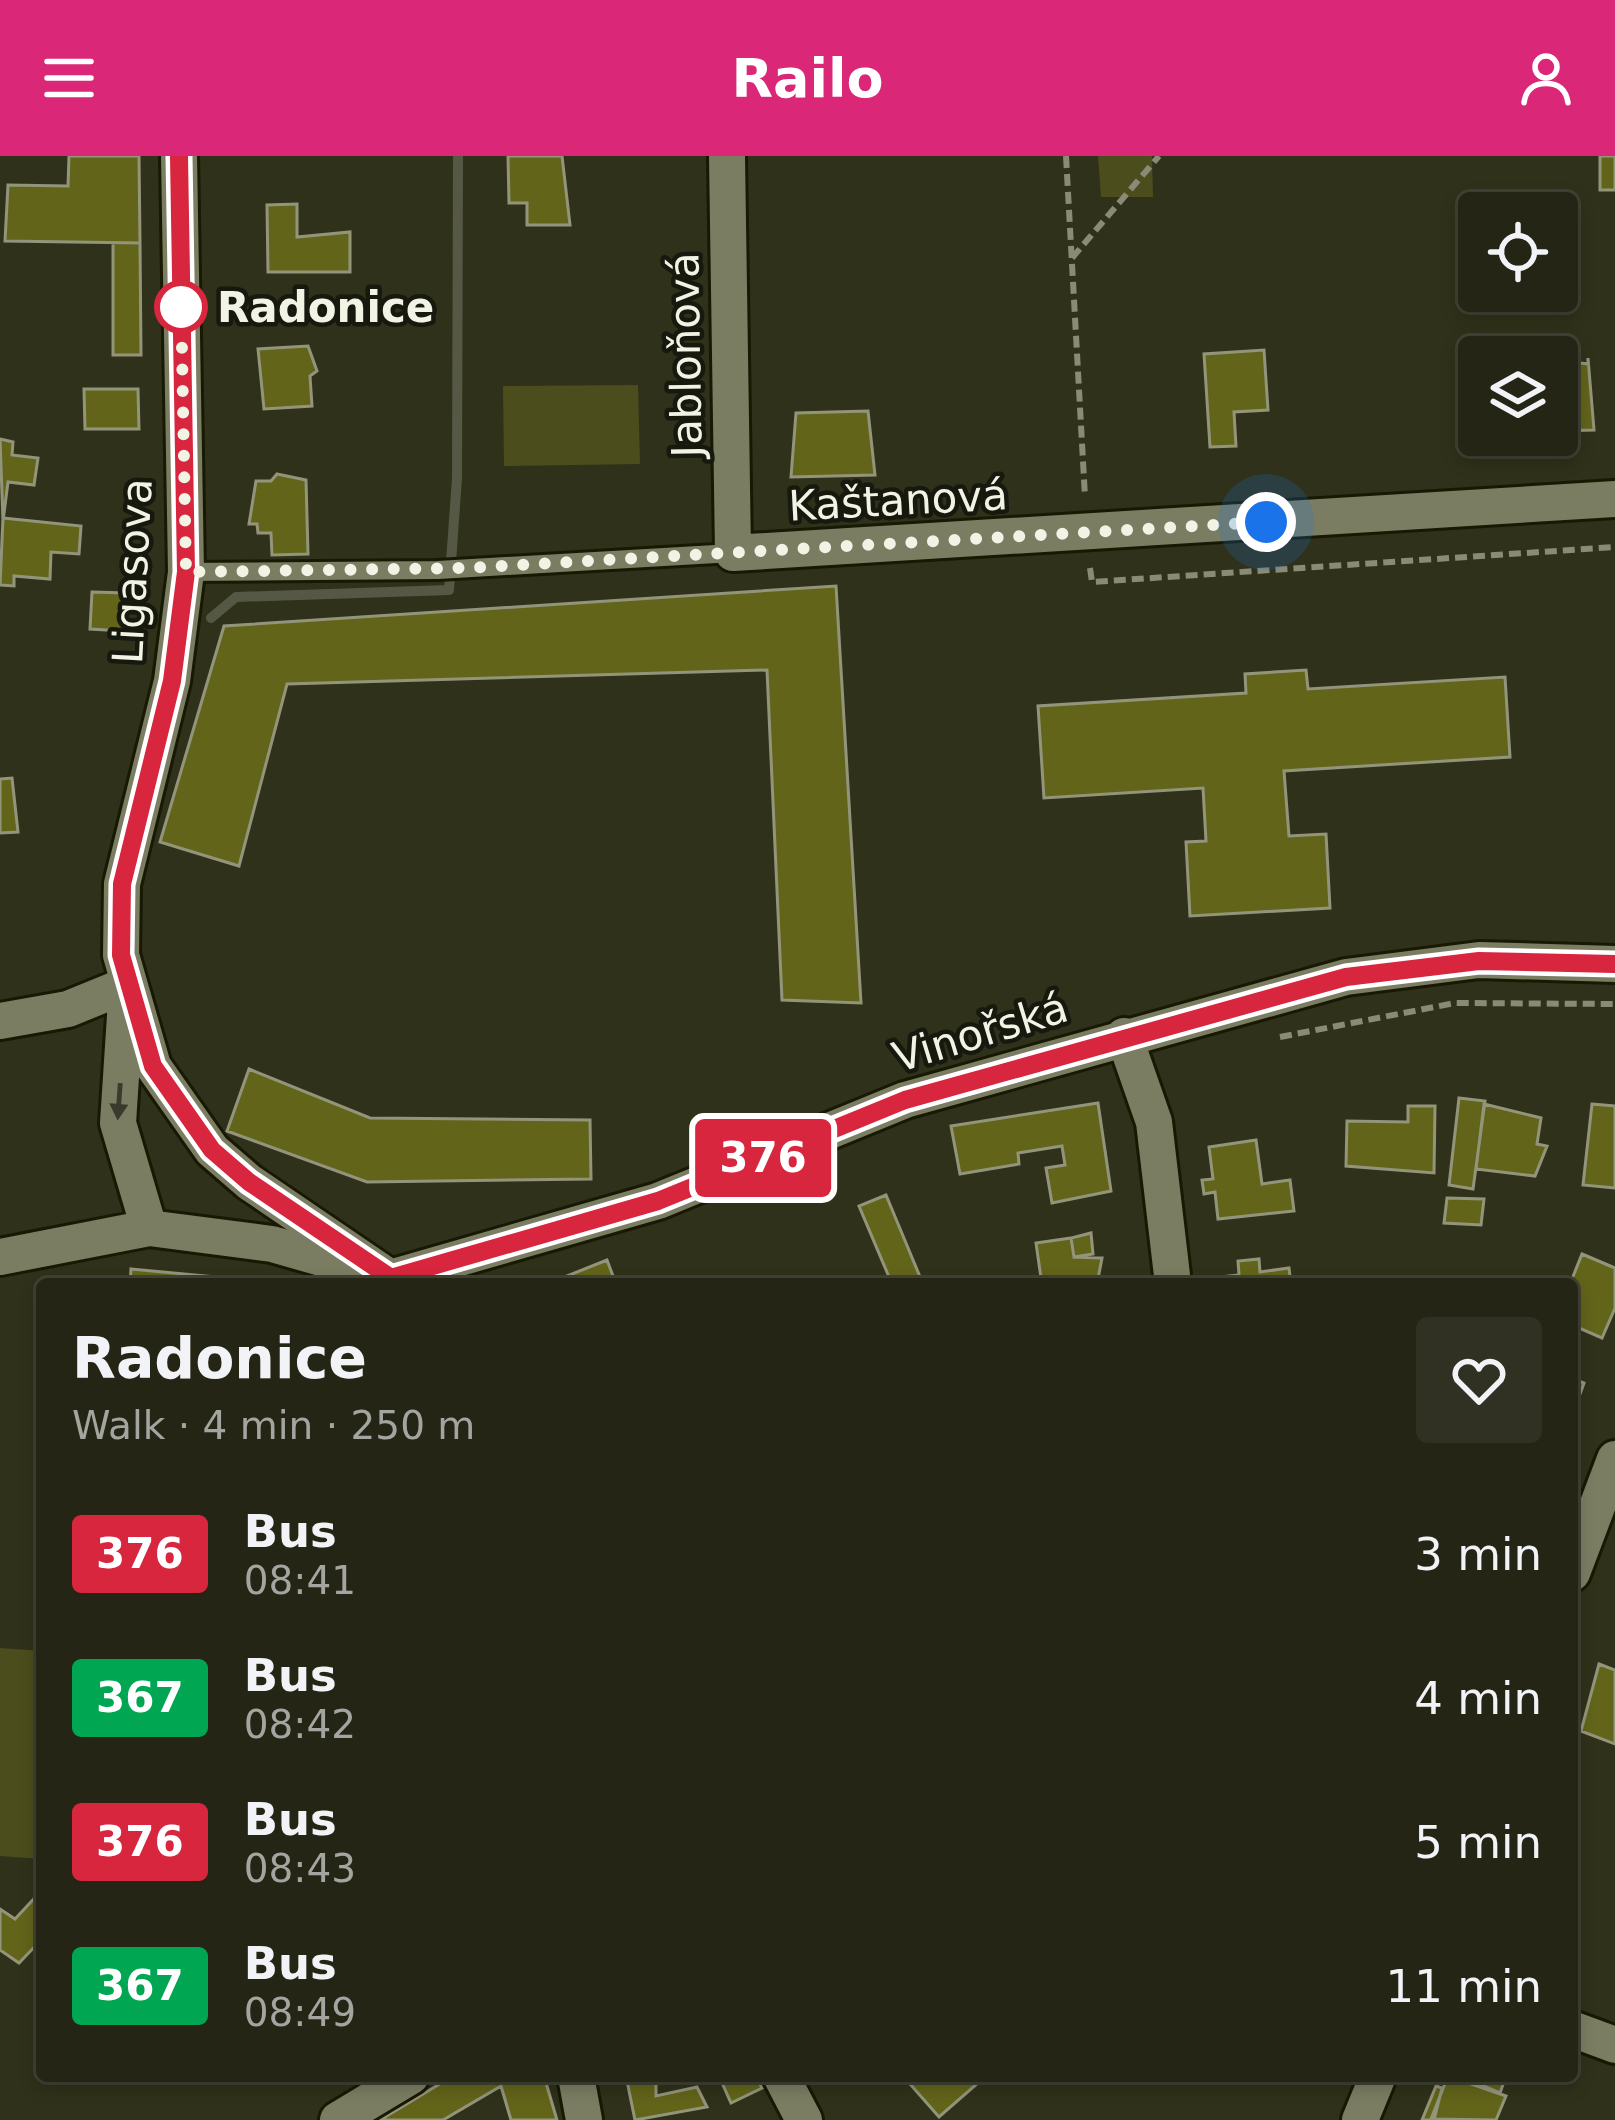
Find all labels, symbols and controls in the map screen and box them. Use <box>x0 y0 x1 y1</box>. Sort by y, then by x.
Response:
icon: menu <box>36 45 102 111</box>
icon: person <box>1513 45 1579 111</box>
text: Railo <box>731 47 884 110</box>
map controls <box>1458 192 1578 456</box>
button: locate <box>1458 192 1578 312</box>
street label: Jabloňová <box>659 252 712 461</box>
marker: Radonice <box>156 282 206 332</box>
place label: Radonice <box>217 283 434 332</box>
button: layers <box>1458 336 1578 456</box>
street label: Kaštanová <box>787 470 1009 531</box>
street label: Ligasova <box>103 477 162 665</box>
your location <box>1236 492 1296 552</box>
street label: Vinořská <box>887 983 1074 1082</box>
one-way arrow <box>110 1083 129 1121</box>
line badge: 376 <box>694 1119 832 1197</box>
text: 376 <box>719 1133 807 1182</box>
button: heart <box>1416 1317 1542 1443</box>
text: Radonice <box>72 1325 367 1391</box>
text: Walk · 4 min · 250 m <box>72 1403 475 1448</box>
text: Bus <box>244 1505 337 1558</box>
text: 3 min <box>1414 1528 1542 1581</box>
text: 376 <box>96 1529 184 1578</box>
text: 08:41 <box>244 1558 356 1603</box>
text: Bus <box>244 1649 337 1702</box>
text: 4 min <box>1414 1672 1542 1725</box>
text: 367 <box>96 1673 184 1722</box>
text: 08:42 <box>244 1702 356 1747</box>
text: Bus <box>244 1793 337 1846</box>
text: 5 min <box>1414 1816 1542 1869</box>
text: 376 <box>96 1817 184 1866</box>
text: 08:43 <box>244 1846 356 1891</box>
text: Bus <box>244 1937 337 1990</box>
text: 11 min <box>1386 1960 1542 2013</box>
text: 367 <box>96 1961 184 2010</box>
text: 08:49 <box>244 1990 356 2035</box>

